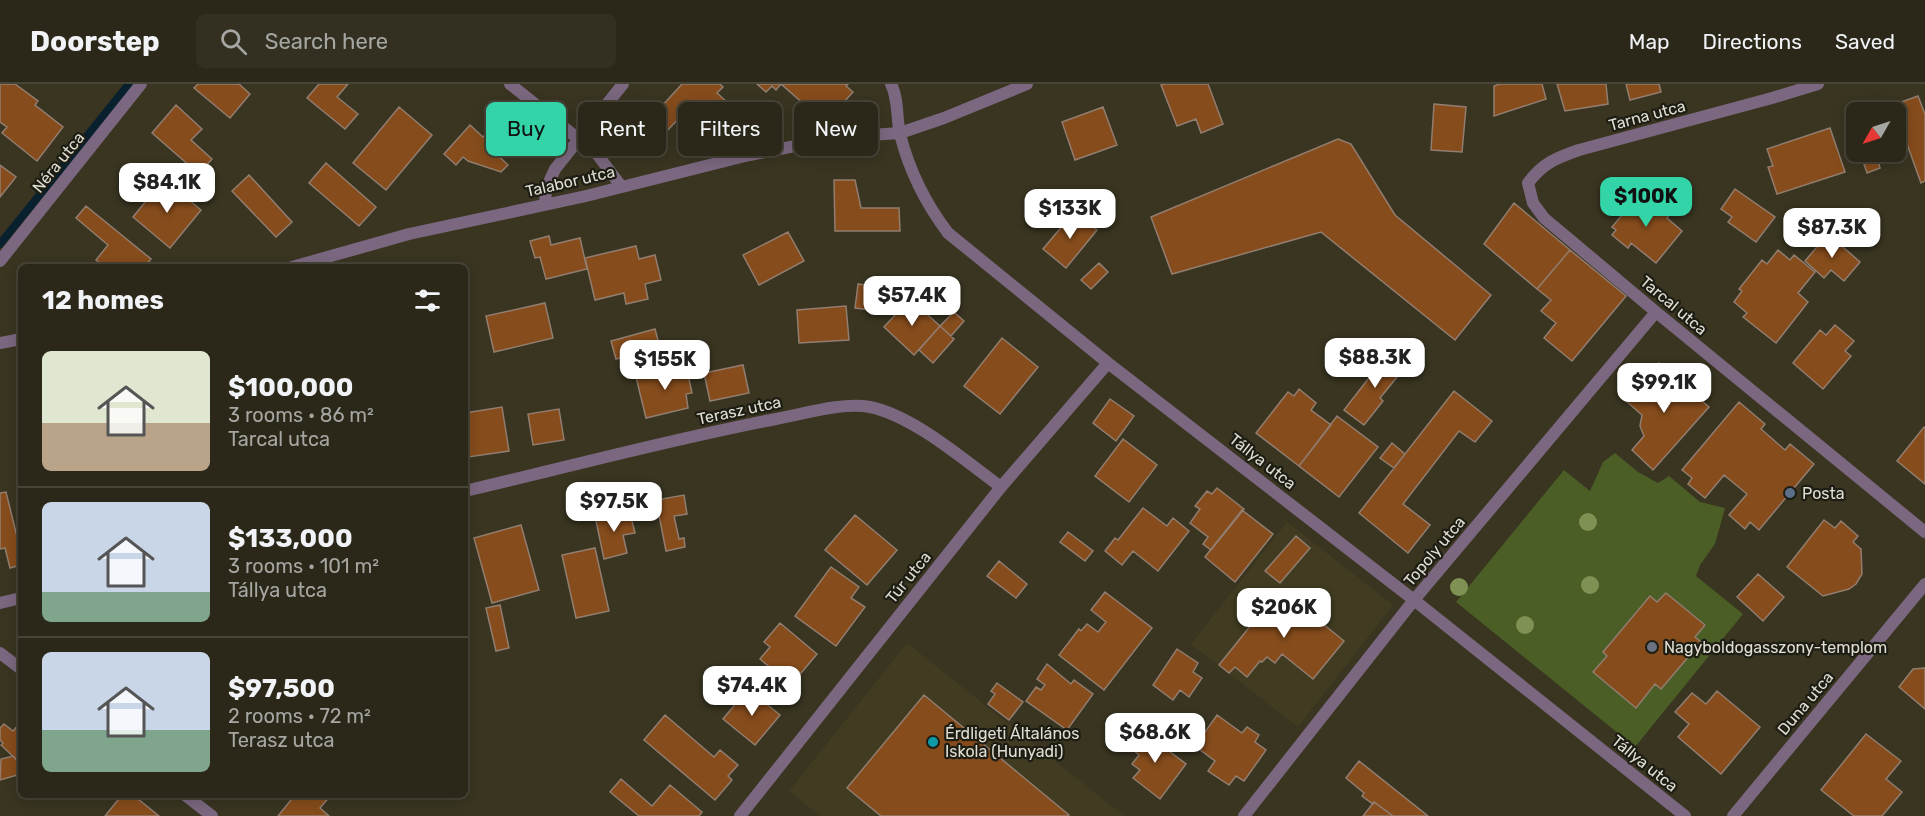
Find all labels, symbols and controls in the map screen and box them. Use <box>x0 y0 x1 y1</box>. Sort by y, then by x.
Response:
search box <box>196 14 616 68</box>
text: Doorstep <box>30 25 160 58</box>
icon: search <box>217 25 250 58</box>
text: Search here <box>265 28 388 55</box>
text: Map <box>1629 29 1670 54</box>
text: Directions <box>1703 29 1802 54</box>
text: Saved <box>1835 29 1895 54</box>
street label: Tarna utca <box>1607 96 1688 135</box>
chip: Buy <box>486 102 566 156</box>
chip: Rent <box>578 102 666 156</box>
chip: Filters <box>678 102 782 156</box>
chip: New <box>794 102 878 156</box>
north arrow <box>1846 102 1906 162</box>
map controls <box>1846 102 1906 162</box>
street label: Néra utca <box>28 128 89 196</box>
street label: Talabor utca <box>524 162 617 201</box>
pin: $84.1K <box>118 163 216 214</box>
text: $84.1K <box>133 170 201 194</box>
pin: $100K <box>1604 177 1688 228</box>
text: $100K <box>1614 184 1678 208</box>
pin: $133K <box>1028 189 1112 240</box>
text: $133K <box>1039 196 1101 220</box>
pin: $87.3K <box>1783 208 1881 259</box>
text: $87.3K <box>1797 215 1867 239</box>
street label: Tarcal utca <box>1636 272 1711 339</box>
pin: $57.4K <box>863 276 961 327</box>
text: $57.4K <box>877 283 947 307</box>
icon: filters <box>411 284 444 317</box>
text: 12 homes <box>42 285 164 316</box>
pin: $88.3K <box>1326 338 1424 389</box>
pin: $155K <box>623 340 707 391</box>
text: $88.3K <box>1339 345 1411 369</box>
text: $155K <box>634 347 696 371</box>
pin: $99.1K <box>1615 363 1713 414</box>
text: $99.1K <box>1631 370 1697 394</box>
text: $100,000 <box>228 372 354 403</box>
icon: home <box>90 375 162 447</box>
street label: Terasz utca <box>695 392 783 429</box>
text: 3 rooms · 86 m² <box>228 403 374 427</box>
text: Tarcal utca <box>228 427 330 451</box>
street label: Tállya utca <box>1226 430 1300 493</box>
pin: $97.5K <box>565 482 663 533</box>
place label: Posta <box>1802 484 1845 503</box>
marker: Posta <box>1783 486 1797 500</box>
text: $97.5K <box>580 489 648 513</box>
street label: Topoly utca <box>1400 513 1469 590</box>
text: $133,000 <box>228 523 353 554</box>
icon: home <box>90 526 162 598</box>
street label: Túr utca <box>882 548 935 607</box>
text: 3 rooms · 101 m² <box>228 554 379 578</box>
text: Tállya utca <box>228 578 327 602</box>
pin: $206K <box>1242 588 1326 639</box>
text: $206K <box>1251 595 1317 619</box>
place label: Nagyboldogasszony-templom <box>1664 638 1887 657</box>
marker: Nagyboldogasszony-templom <box>1645 640 1659 654</box>
pin: $74.4K <box>703 666 801 717</box>
street label: Duna utca <box>1773 668 1837 739</box>
text: $97,500 <box>228 673 335 704</box>
text: $74.4K <box>717 673 787 697</box>
icon: home <box>90 676 162 748</box>
text: 2 rooms · 72 m² <box>228 704 371 728</box>
pin: $68.6K <box>1106 713 1204 764</box>
text: $68.6K <box>1119 720 1191 744</box>
place label: Érdligeti Általános Iskola (Hunyadi) <box>945 724 1079 761</box>
text: Terasz utca <box>228 728 335 752</box>
street label: Tállya utca <box>1608 731 1681 796</box>
marker: Érdligeti Általános Iskola (Hunyadi) <box>926 735 940 749</box>

